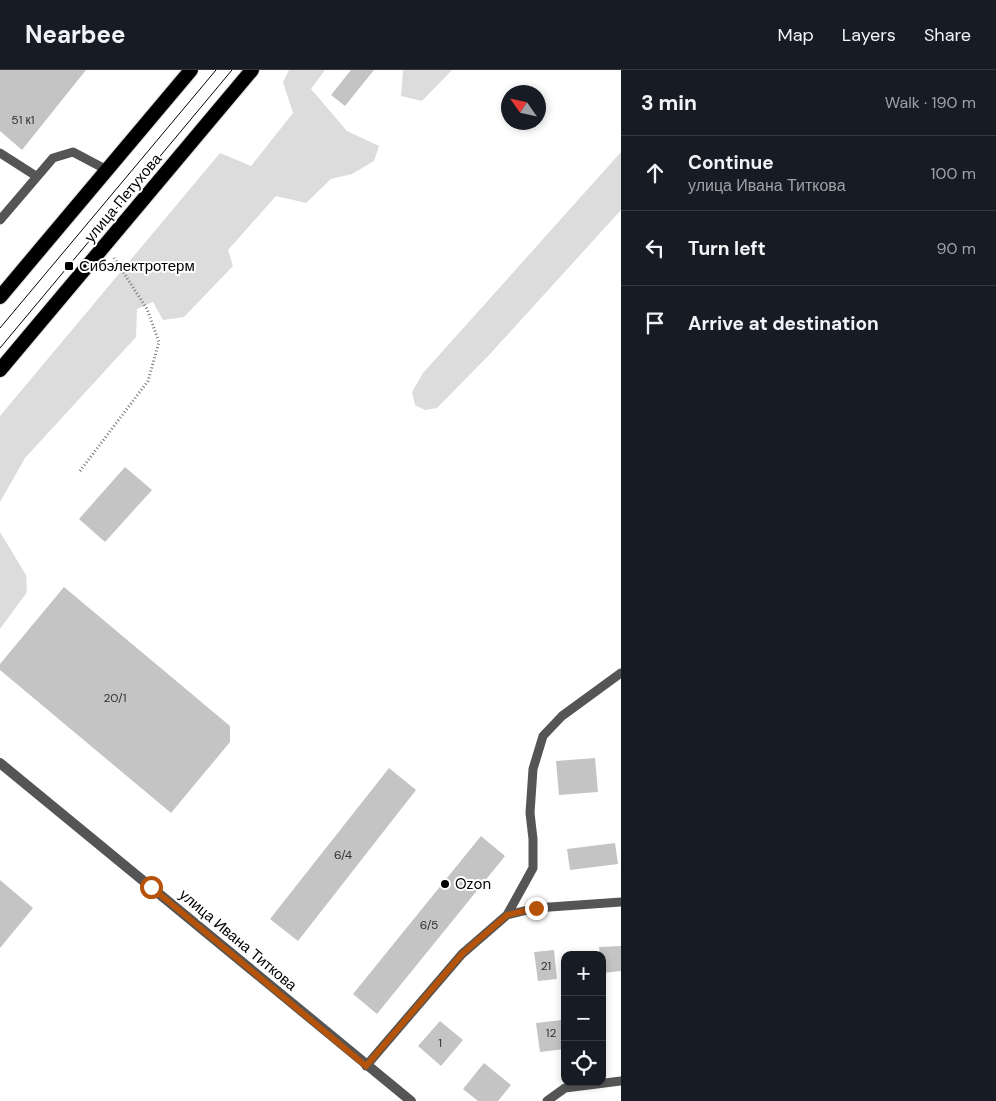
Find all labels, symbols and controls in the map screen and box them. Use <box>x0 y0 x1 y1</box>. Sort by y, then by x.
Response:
text: Nearbee <box>25 19 125 50</box>
text: Map <box>778 23 814 47</box>
text: Layers <box>842 23 896 47</box>
text: Share <box>924 23 971 47</box>
north arrow <box>501 85 546 130</box>
text: 3 min <box>641 89 697 117</box>
text: Walk · 190 m <box>885 92 976 113</box>
house number: 51 к1 <box>11 112 35 128</box>
street label: улица Петухова <box>80 149 166 247</box>
text: Continue <box>688 150 774 175</box>
icon: ahead <box>641 159 669 187</box>
text: 100 m <box>931 163 976 184</box>
text: улица Ивана Титкова <box>688 175 846 196</box>
icon: left <box>641 234 669 262</box>
text: Turn left <box>688 236 766 261</box>
text: 90 m <box>936 238 976 259</box>
place label: Сибэлектротерм <box>79 256 195 276</box>
marker: Сибэлектротерм <box>63 260 75 272</box>
icon: arrive <box>641 309 669 337</box>
text: Arrive at destination <box>688 311 879 336</box>
house number: 20/1 <box>104 690 126 706</box>
house number: 6/4 <box>334 847 352 863</box>
place label: Ozon <box>455 874 491 894</box>
route start <box>140 876 163 899</box>
marker: Ozon <box>439 878 451 890</box>
street label: улица Ивана Титкова <box>175 885 302 996</box>
route end <box>525 897 548 920</box>
house number: 6/5 <box>420 917 438 933</box>
map controls <box>561 951 606 1086</box>
button: + <box>561 951 606 996</box>
house number: 21 <box>541 958 551 974</box>
button: − <box>561 996 606 1041</box>
house number: 12 <box>546 1025 556 1041</box>
house number: 1 <box>438 1035 442 1051</box>
button: locate <box>561 1041 606 1086</box>

